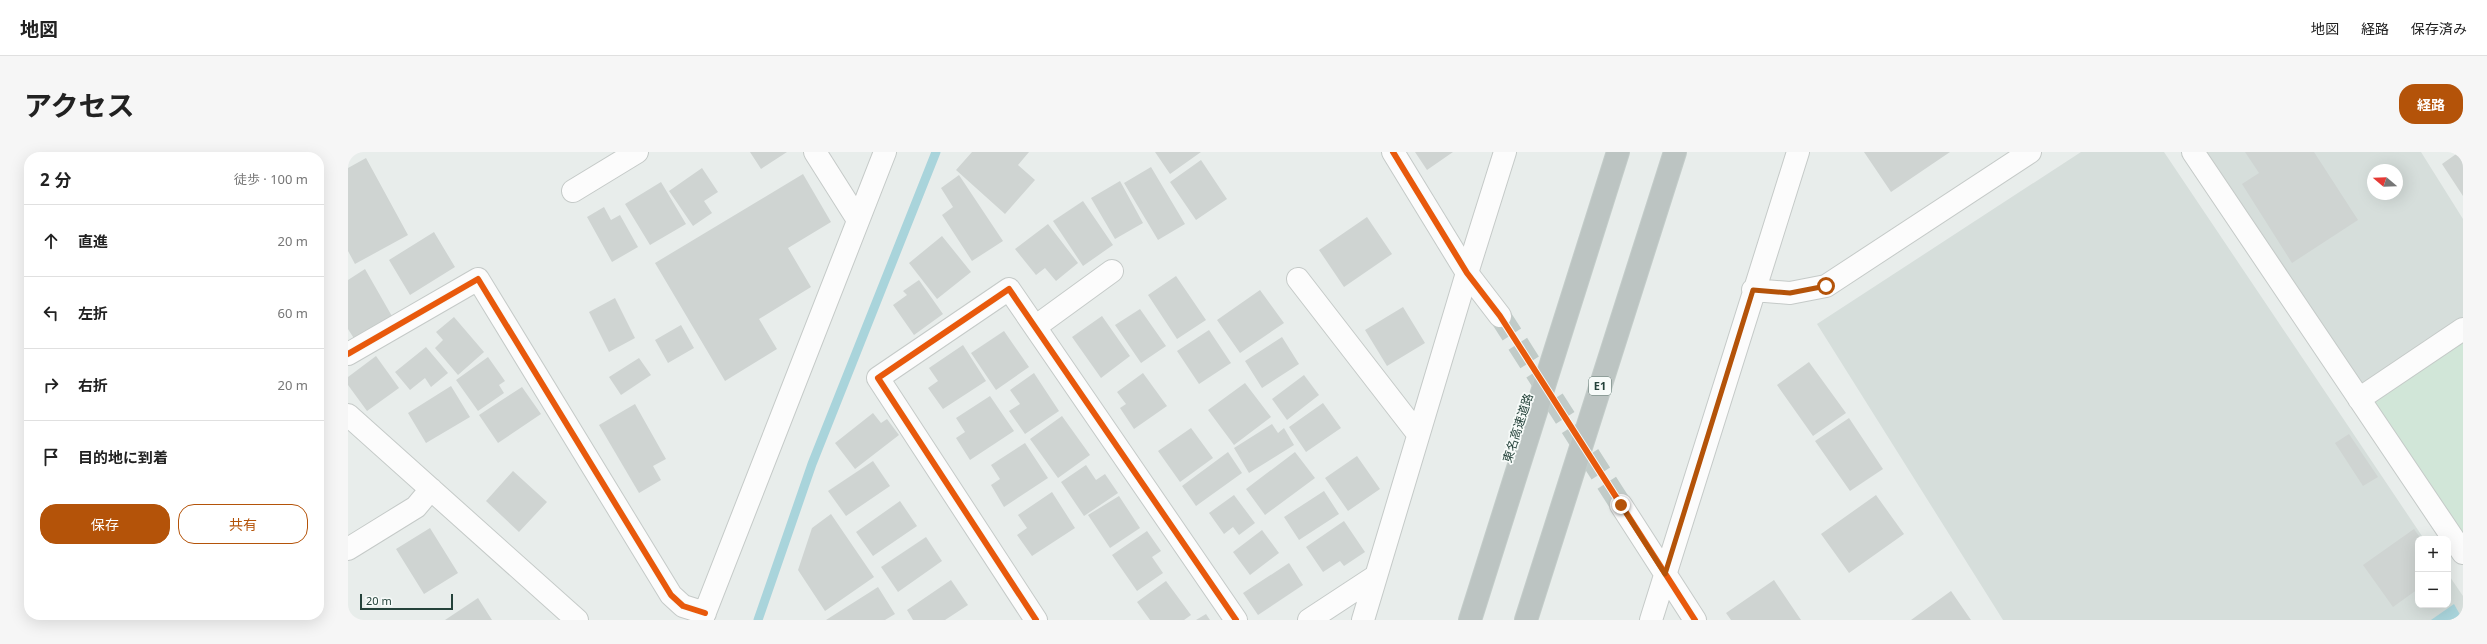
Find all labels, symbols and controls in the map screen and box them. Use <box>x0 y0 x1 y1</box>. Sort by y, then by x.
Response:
text: 地図 <box>20 16 58 42</box>
text: 地図 <box>2311 19 2339 38</box>
text: 経路 <box>2361 19 2389 38</box>
text: 保存済み <box>2411 19 2467 38</box>
button: 経路 <box>2399 84 2463 124</box>
text: アクセス <box>24 86 135 124</box>
north arrow <box>2367 164 2403 200</box>
text: 2 分 <box>40 168 71 191</box>
text: 徒歩 · 100 m <box>234 170 308 188</box>
icon: ahead <box>40 230 62 252</box>
text: 直進 <box>78 231 108 251</box>
text: 20 m <box>278 232 308 250</box>
route start <box>1817 277 1835 295</box>
icon: left <box>40 302 62 324</box>
text: 左折 <box>78 303 108 323</box>
text: 60 m <box>278 304 308 322</box>
icon: right <box>40 374 62 396</box>
text: 右折 <box>78 375 108 395</box>
text: 20 m <box>278 376 308 394</box>
road number: E1 <box>1589 377 1611 395</box>
street label: 東名高速道路 <box>1498 391 1537 465</box>
icon: arrive <box>40 446 62 468</box>
text: 目的地に到着 <box>78 447 168 467</box>
route end <box>1612 496 1630 514</box>
button: 保存 <box>40 504 170 544</box>
button: 共有 <box>178 504 308 544</box>
map controls <box>2415 536 2451 608</box>
button: + <box>2415 536 2451 572</box>
button: − <box>2415 572 2451 608</box>
scale bar <box>360 592 453 611</box>
text: 20 m <box>366 593 392 608</box>

